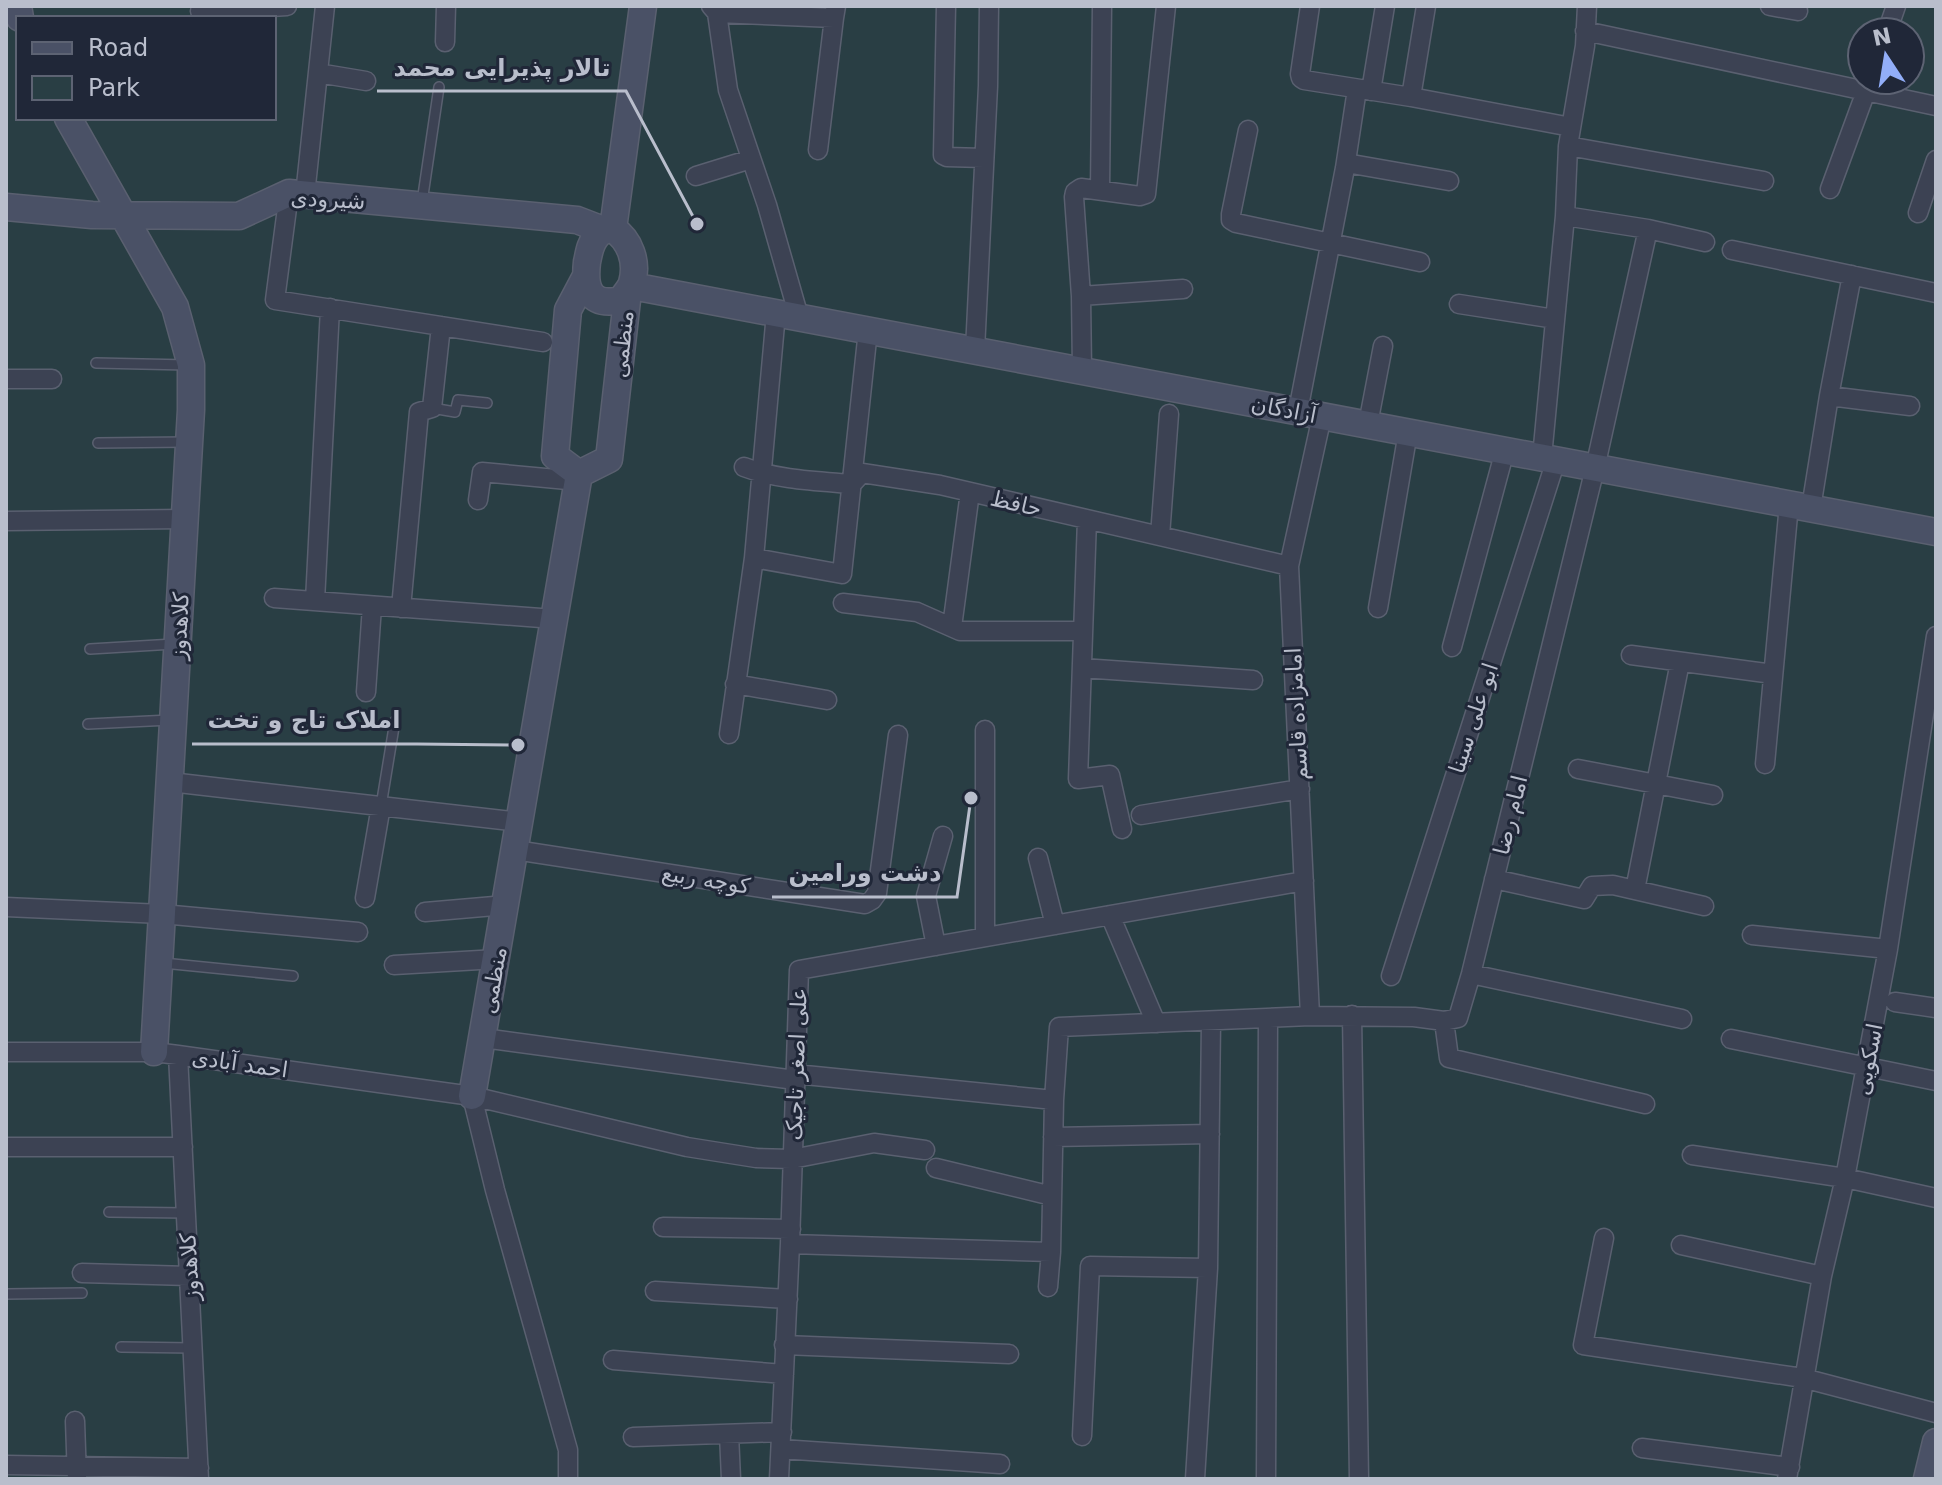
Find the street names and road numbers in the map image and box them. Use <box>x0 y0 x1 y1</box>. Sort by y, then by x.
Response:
street label: شیرودی <box>290 185 366 214</box>
street label: منظمی <box>607 309 638 379</box>
street label: آزادگان <box>1249 390 1320 428</box>
street label: حافظ <box>988 485 1044 521</box>
street label: کلاهدوز <box>165 591 194 662</box>
street label: امامزاده قاسم <box>1281 647 1313 781</box>
street label: ابو علی سینا <box>1444 660 1503 777</box>
street label: امام رضا <box>1489 773 1532 858</box>
street label: کوچه ربیع <box>660 860 753 899</box>
street label: منظمی <box>475 945 512 1016</box>
street label: علی اصغر تاجیک <box>781 987 812 1141</box>
street label: اسکویی <box>1849 1021 1888 1097</box>
street label: احمد آبادی <box>190 1043 290 1083</box>
street label: کلاهدوز <box>175 1232 204 1303</box>

